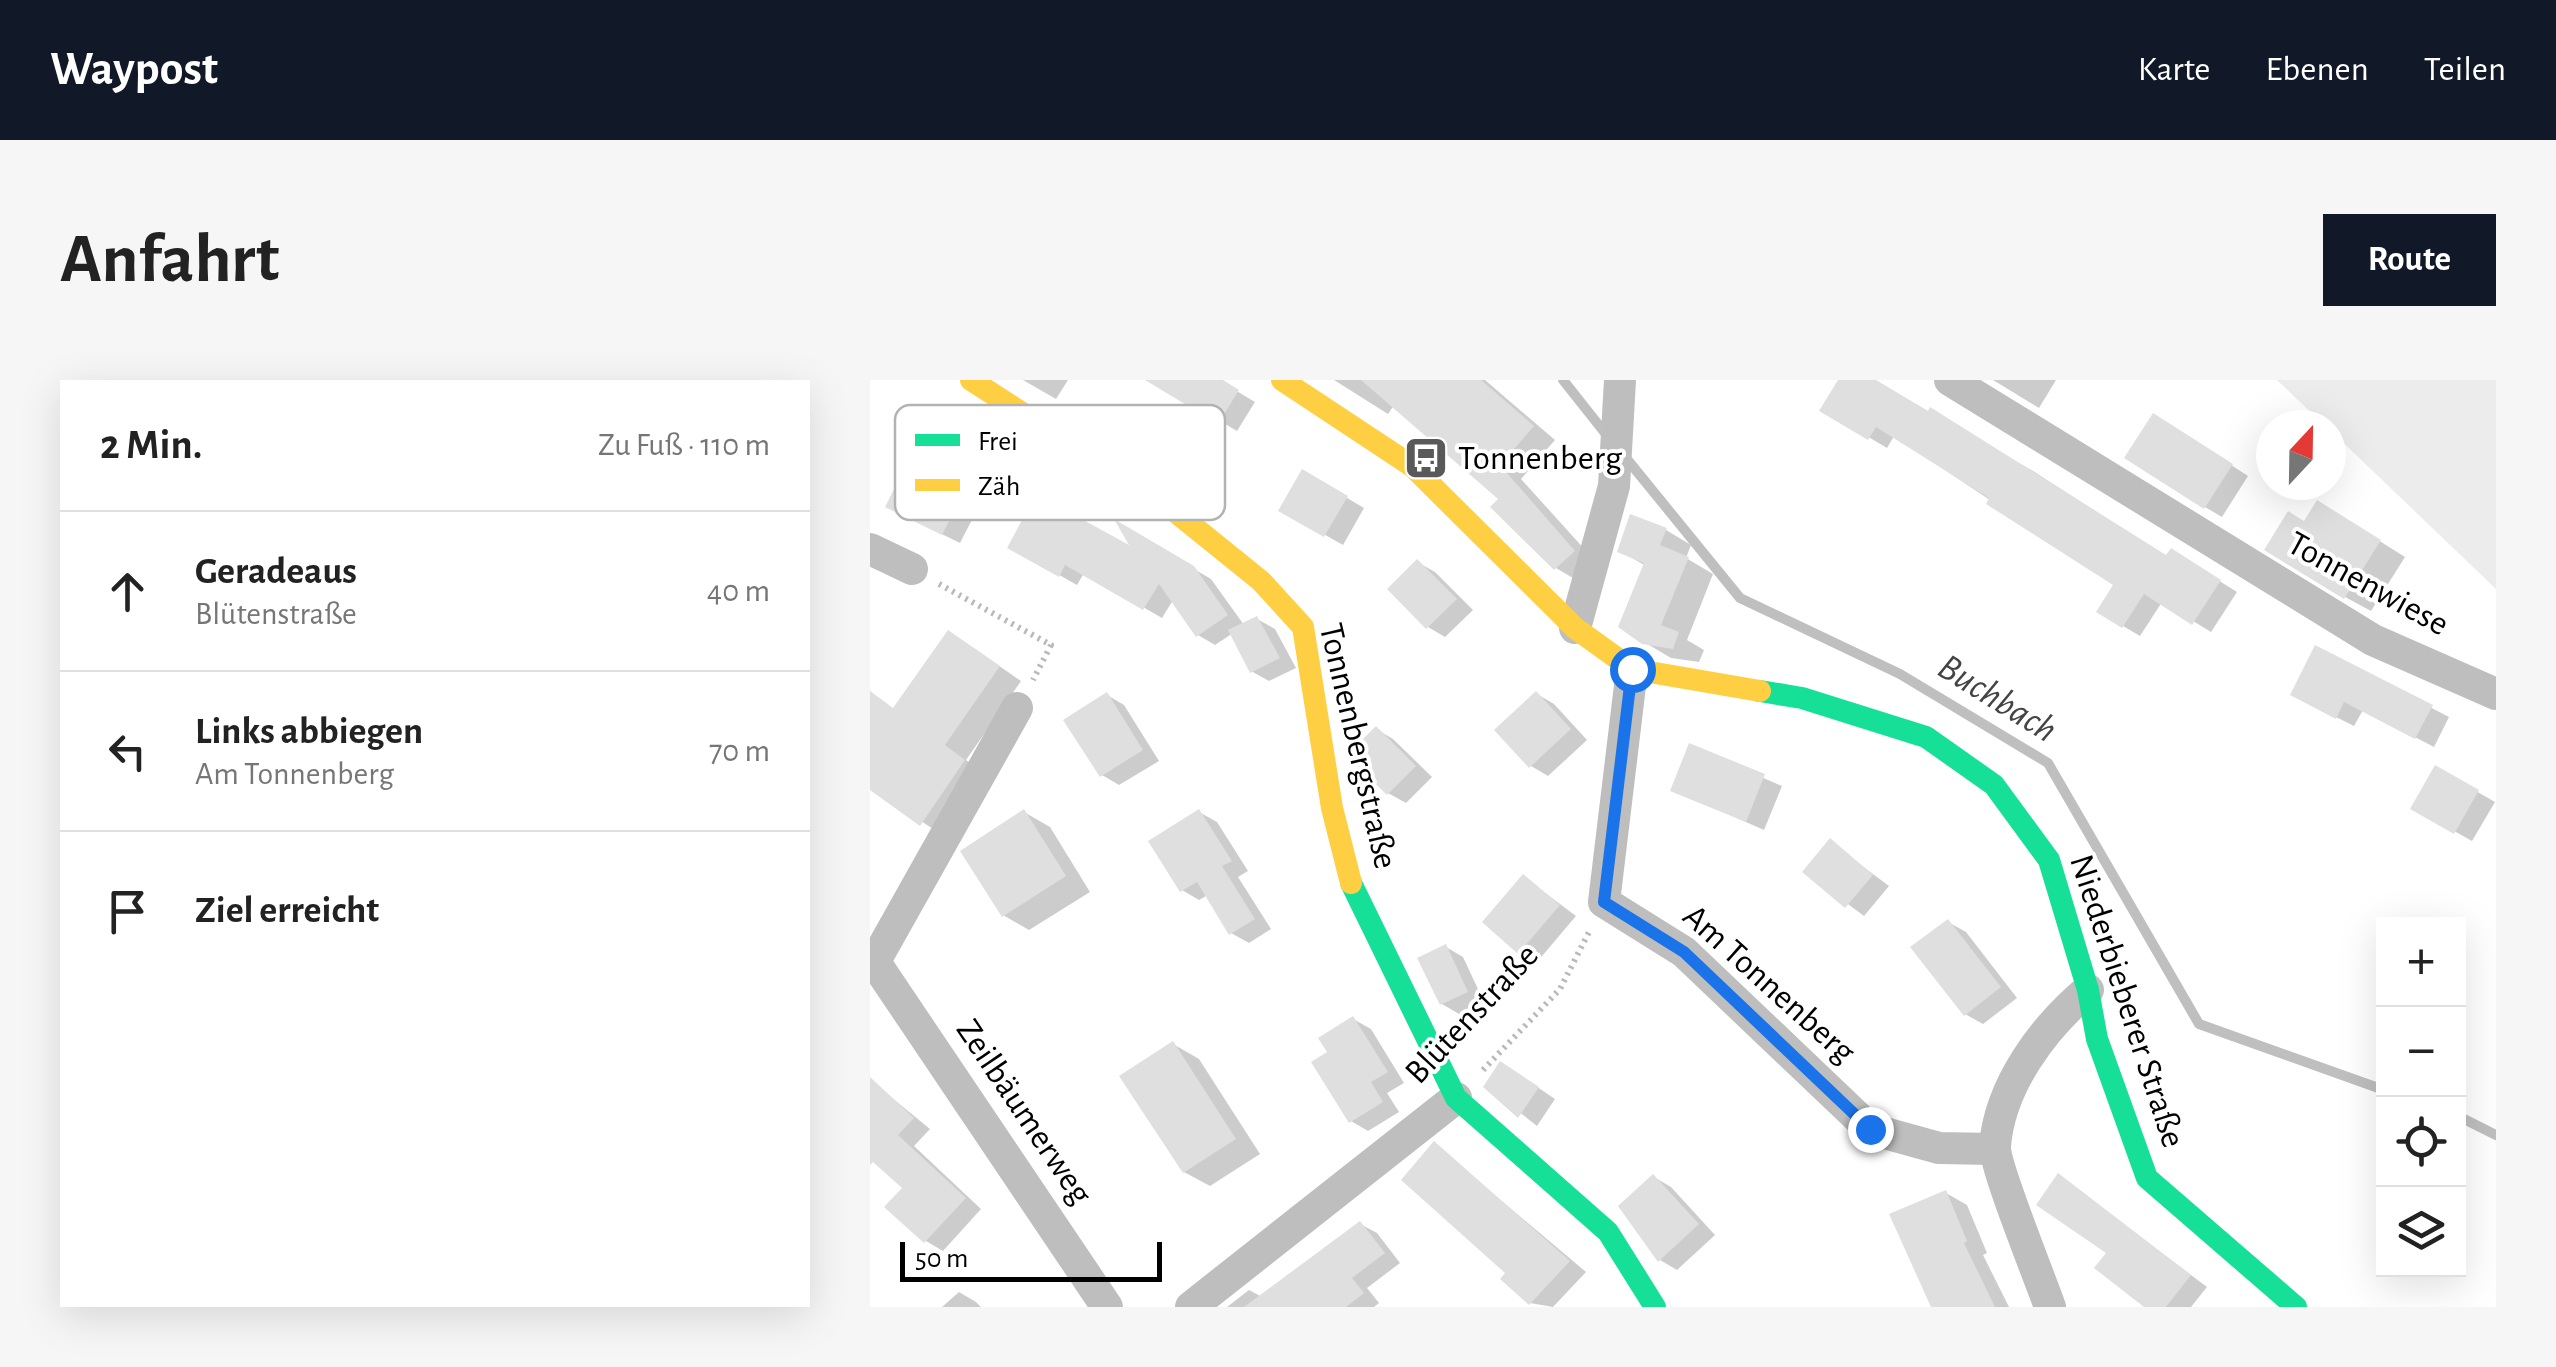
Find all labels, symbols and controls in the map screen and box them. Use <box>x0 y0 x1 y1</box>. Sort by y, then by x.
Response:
text: Waypost <box>50 46 218 94</box>
text: Karte <box>2138 52 2210 87</box>
text: Ebenen <box>2265 52 2369 87</box>
text: Teilen <box>2424 52 2506 87</box>
button: Route <box>2323 214 2496 306</box>
text: Anfahrt <box>60 225 279 295</box>
legend <box>895 405 1225 520</box>
north arrow <box>2256 410 2346 500</box>
text: 2 Min. <box>100 424 202 466</box>
text: Frei <box>978 428 1018 456</box>
text: Zu Fuß · 110 m <box>598 429 770 461</box>
bus stop icon: Tonnenberg <box>1403 435 1449 481</box>
place label: Tonnenberg <box>1458 441 1622 476</box>
text: Zäh <box>978 473 1020 501</box>
street label: Tonnenwiese <box>2282 525 2454 643</box>
text: Geradeaus <box>195 553 357 591</box>
icon: ahead <box>100 564 155 619</box>
text: 40 m <box>707 575 770 607</box>
text: Blütenstraße <box>195 598 357 630</box>
street label: Tonnenbergstraße <box>1313 620 1403 872</box>
route start <box>1610 647 1656 693</box>
water label: Buchbach <box>1931 648 2063 750</box>
text: Links abbiegen <box>195 713 423 751</box>
icon: left <box>100 724 155 779</box>
text: 70 m <box>709 735 770 767</box>
text: Am Tonnenberg <box>195 758 394 790</box>
street label: Niederbieberer Straße <box>2063 850 2191 1152</box>
icon: arrive <box>100 884 155 939</box>
text: Ziel erreicht <box>195 892 379 930</box>
street label: Am Tonnenberg <box>1676 898 1862 1070</box>
map controls <box>2376 917 2466 1277</box>
button: + <box>2376 917 2466 1007</box>
street label: Blütenstraße <box>1399 937 1545 1091</box>
button: − <box>2376 1007 2466 1097</box>
street label: Zeilbäumerweg <box>950 1013 1098 1211</box>
button: locate <box>2376 1097 2466 1187</box>
route end <box>1848 1107 1894 1153</box>
button: layers <box>2376 1187 2466 1277</box>
scale bar <box>900 1237 1162 1281</box>
text: 50 m <box>915 1245 969 1273</box>

